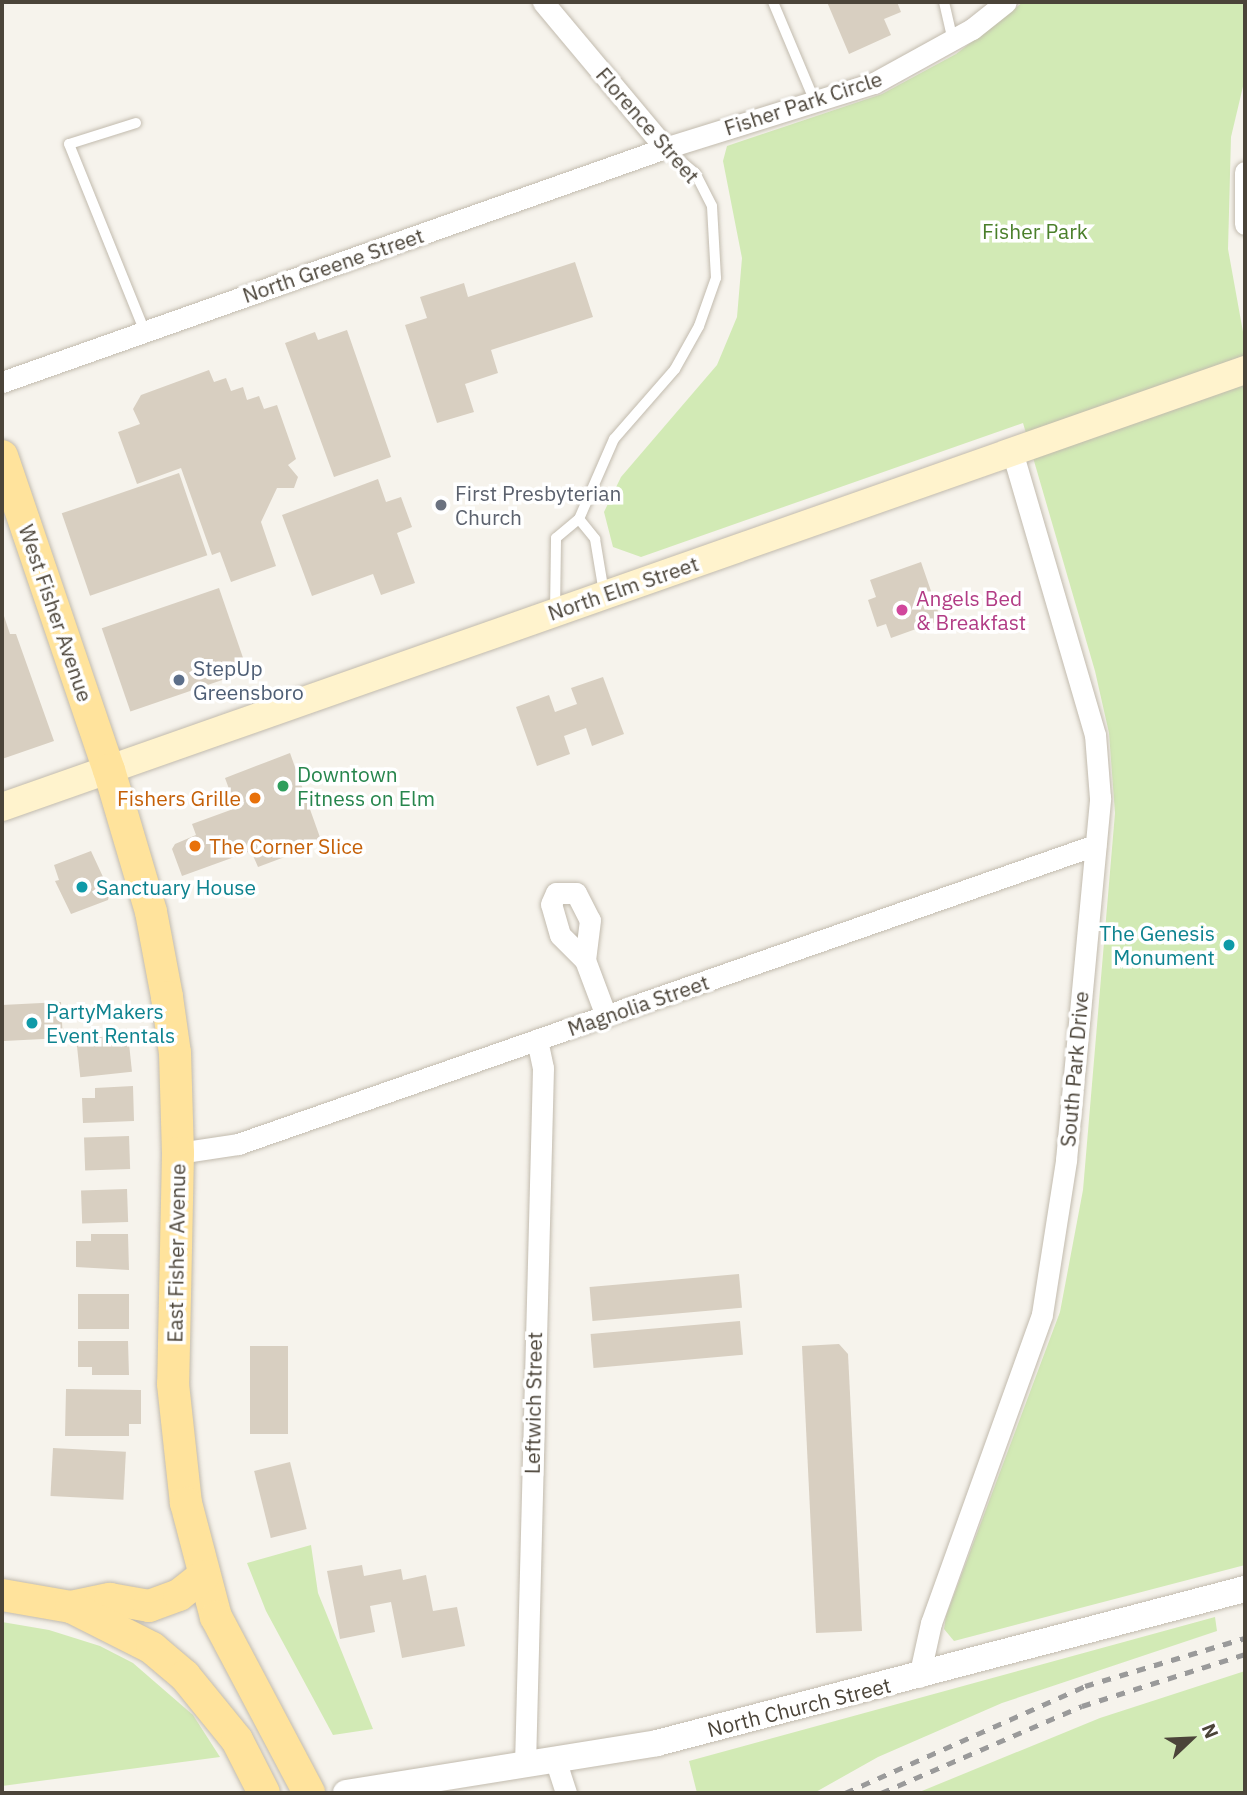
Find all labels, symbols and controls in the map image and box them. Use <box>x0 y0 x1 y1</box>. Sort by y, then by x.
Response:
street label: Florence Street <box>591 62 705 188</box>
street label: Fisher Park Circle <box>721 66 885 140</box>
park label: Fisher Park <box>982 218 1088 244</box>
street label: North Greene Street <box>239 222 427 308</box>
place label: First Presbyterian Church <box>455 480 621 530</box>
marker: First Presbyterian Church <box>433 497 449 513</box>
street label: West Fisher Avenue <box>14 521 98 705</box>
street label: North Elm Street <box>544 550 702 626</box>
place label: Angels Bed & Breakfast <box>916 585 1026 635</box>
marker: Angels Bed & Breakfast <box>894 602 910 618</box>
place label: StepUp Greensboro <box>193 655 304 705</box>
marker: StepUp Greensboro <box>171 672 187 688</box>
place label: Downtown Fitness on Elm <box>297 761 435 811</box>
marker: Downtown Fitness on Elm <box>275 778 291 794</box>
place label: Fishers Grille <box>117 785 241 811</box>
marker: Fishers Grille <box>247 790 263 806</box>
place label: The Corner Slice <box>209 833 363 859</box>
marker: The Corner Slice <box>187 838 203 854</box>
place label: Sanctuary House <box>96 874 256 900</box>
marker: Sanctuary House <box>74 879 90 895</box>
place label: The Genesis Monument <box>1099 920 1215 970</box>
marker: The Genesis Monument <box>1221 937 1237 953</box>
street label: Magnolia Street <box>564 969 712 1041</box>
street label: South Park Drive <box>1055 990 1093 1148</box>
place label: PartyMakers Event Rentals <box>46 998 175 1048</box>
marker: PartyMakers Event Rentals <box>24 1015 40 1031</box>
street label: East Fisher Avenue <box>162 1163 190 1343</box>
street label: Leftwich Street <box>519 1332 547 1474</box>
street label: North Church Street <box>705 1672 893 1742</box>
north arrow <box>1156 1704 1226 1774</box>
text: N <box>1197 1720 1224 1742</box>

